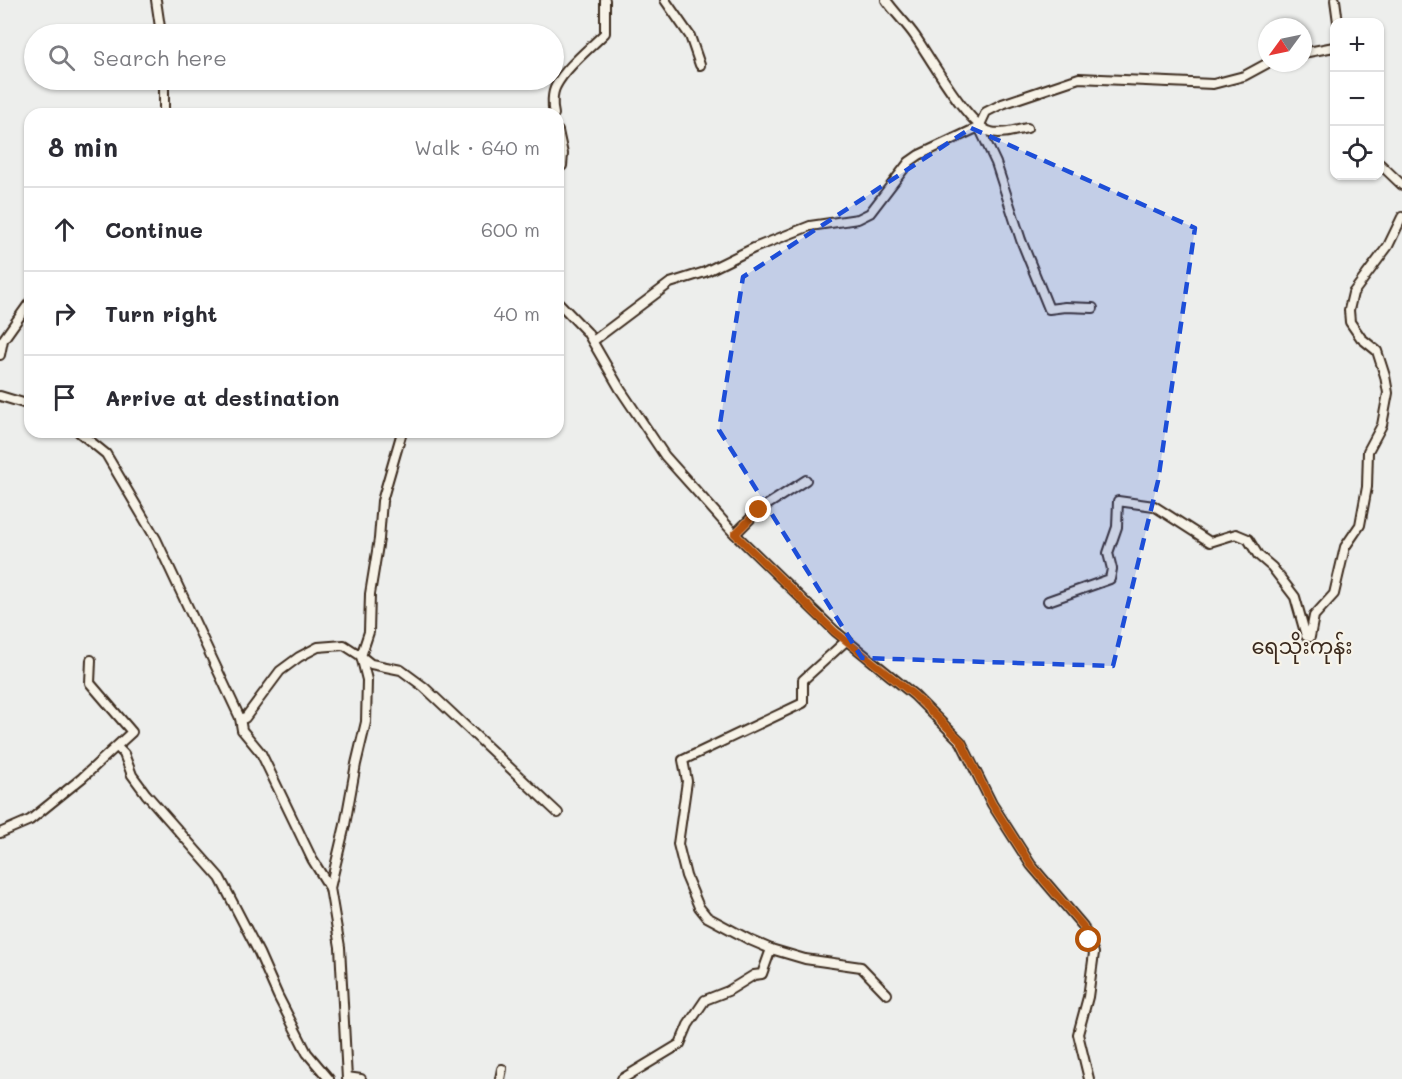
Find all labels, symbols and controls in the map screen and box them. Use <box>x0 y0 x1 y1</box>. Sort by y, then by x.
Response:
north arrow <box>1258 18 1312 72</box>
map controls <box>1330 18 1384 180</box>
button: + <box>1330 18 1384 72</box>
search box <box>24 24 564 90</box>
icon: search <box>45 41 78 74</box>
text: Search here <box>93 43 227 72</box>
button: − <box>1330 72 1384 126</box>
button: locate <box>1330 126 1384 180</box>
text: 8 min <box>48 130 118 164</box>
text: Walk · 640 m <box>414 134 540 160</box>
icon: ahead <box>48 213 81 246</box>
text: Continue <box>105 215 203 244</box>
text: 600 m <box>481 216 540 242</box>
icon: right <box>48 297 81 330</box>
text: Turn right <box>105 299 217 328</box>
text: 40 m <box>494 300 540 326</box>
icon: arrive <box>48 381 81 414</box>
text: Arrive at destination <box>105 383 340 412</box>
route end <box>745 496 771 522</box>
district label: ရေသိုးကုန်း <box>1251 631 1353 664</box>
route start <box>1075 926 1101 952</box>

